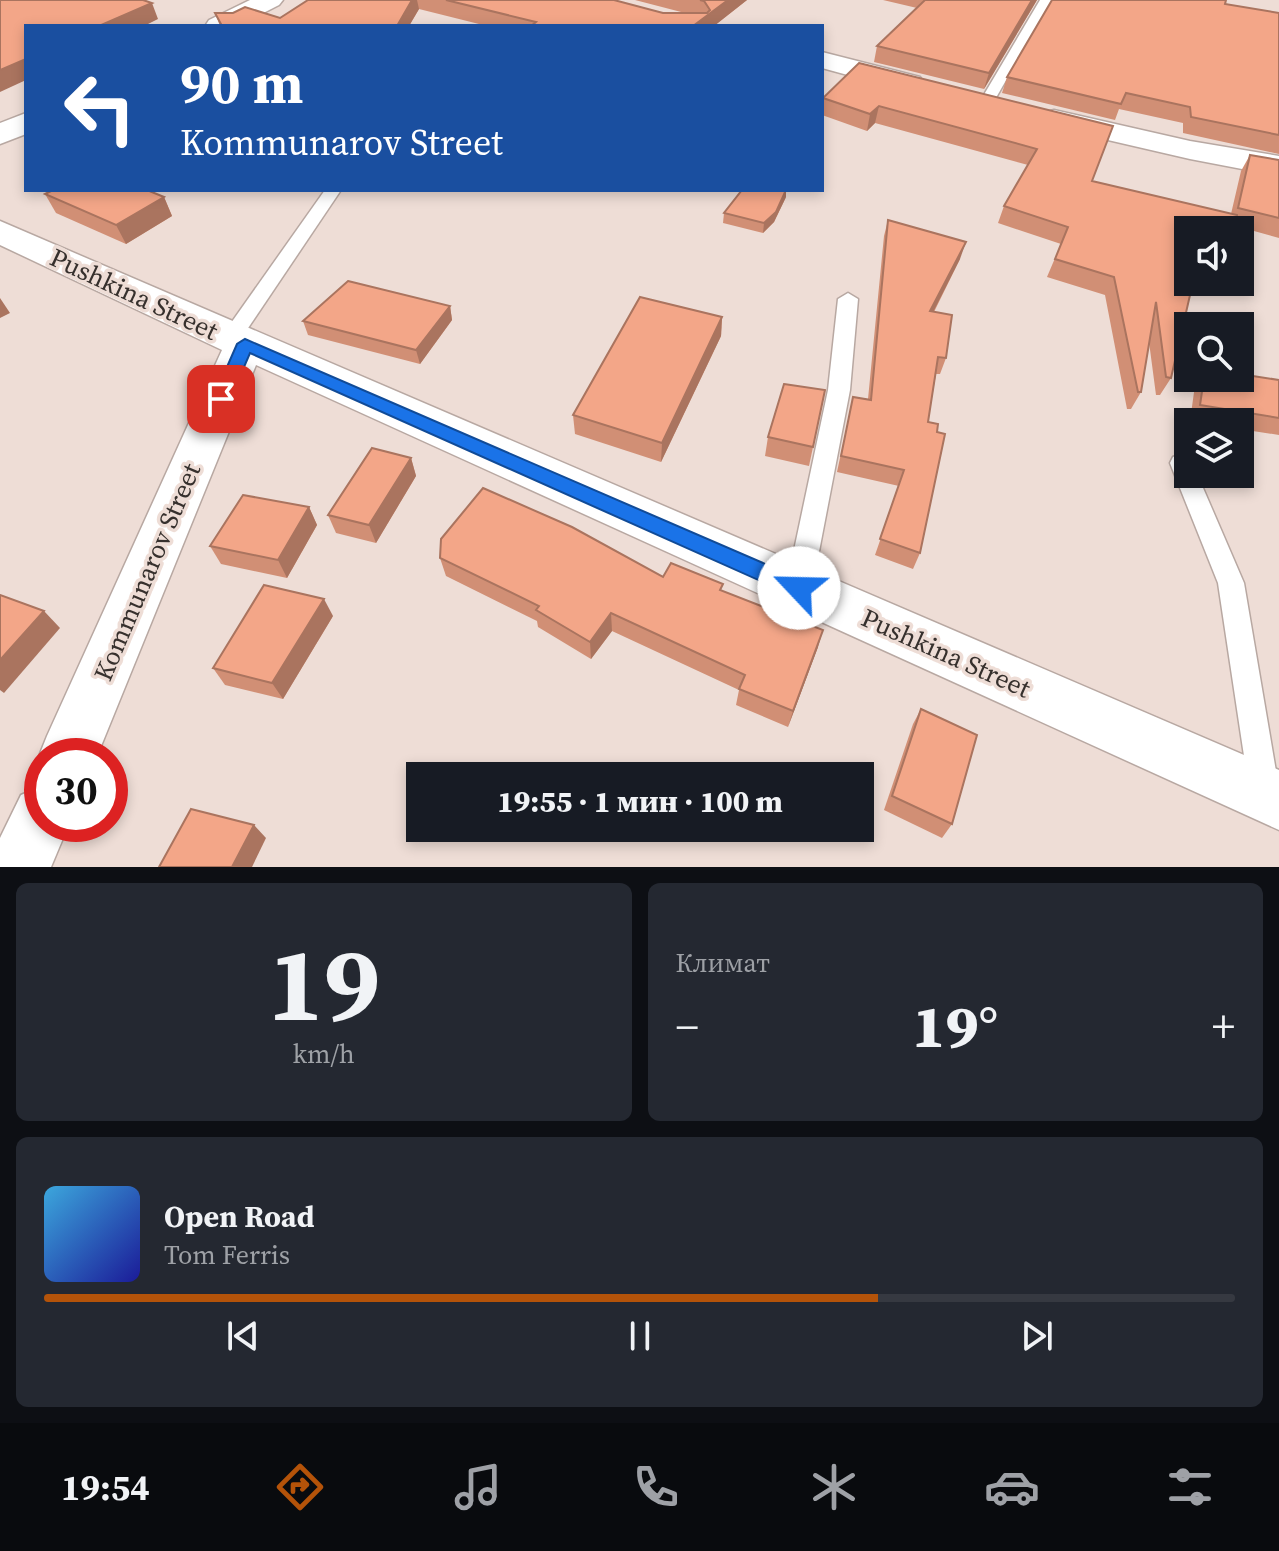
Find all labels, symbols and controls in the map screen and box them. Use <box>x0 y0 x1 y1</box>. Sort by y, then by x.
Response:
text: 90 m <box>180 45 303 122</box>
icon: left <box>48 56 152 160</box>
text: Kommunarov Street <box>180 118 503 167</box>
map controls <box>1174 216 1254 488</box>
button: sound <box>1174 216 1254 296</box>
street label: Pushkina Street <box>44 239 224 349</box>
button: search <box>1174 312 1254 392</box>
pin <box>187 365 255 433</box>
icon: arrive <box>199 377 243 421</box>
button: layers <box>1174 408 1254 488</box>
street label: Kommunarov Street <box>85 457 209 686</box>
position arrow <box>757 546 841 630</box>
street label: Pushkina Street <box>856 600 1037 707</box>
speed limit sign: 30 <box>24 738 128 842</box>
text: 19:55 · 1 мин · 100 m <box>497 781 783 822</box>
text: 19 <box>267 912 380 1055</box>
text: Климат <box>676 945 770 981</box>
text: 19° <box>912 985 998 1067</box>
text: − <box>676 996 699 1057</box>
text: + <box>1212 996 1235 1057</box>
text: km/h <box>293 1036 355 1072</box>
text: Open Road <box>164 1196 315 1237</box>
text: Tom Ferris <box>164 1237 290 1273</box>
icon: previous <box>221 1314 265 1358</box>
icon: pause <box>618 1314 662 1358</box>
icon: next <box>1015 1314 1059 1358</box>
icon: directions <box>272 1459 328 1515</box>
icon: music <box>450 1459 506 1515</box>
icon: phone <box>628 1459 684 1515</box>
icon: climate <box>806 1459 862 1515</box>
icon: car <box>984 1459 1040 1515</box>
icon: filters <box>1162 1459 1218 1515</box>
text: 19:54 <box>61 1463 150 1512</box>

